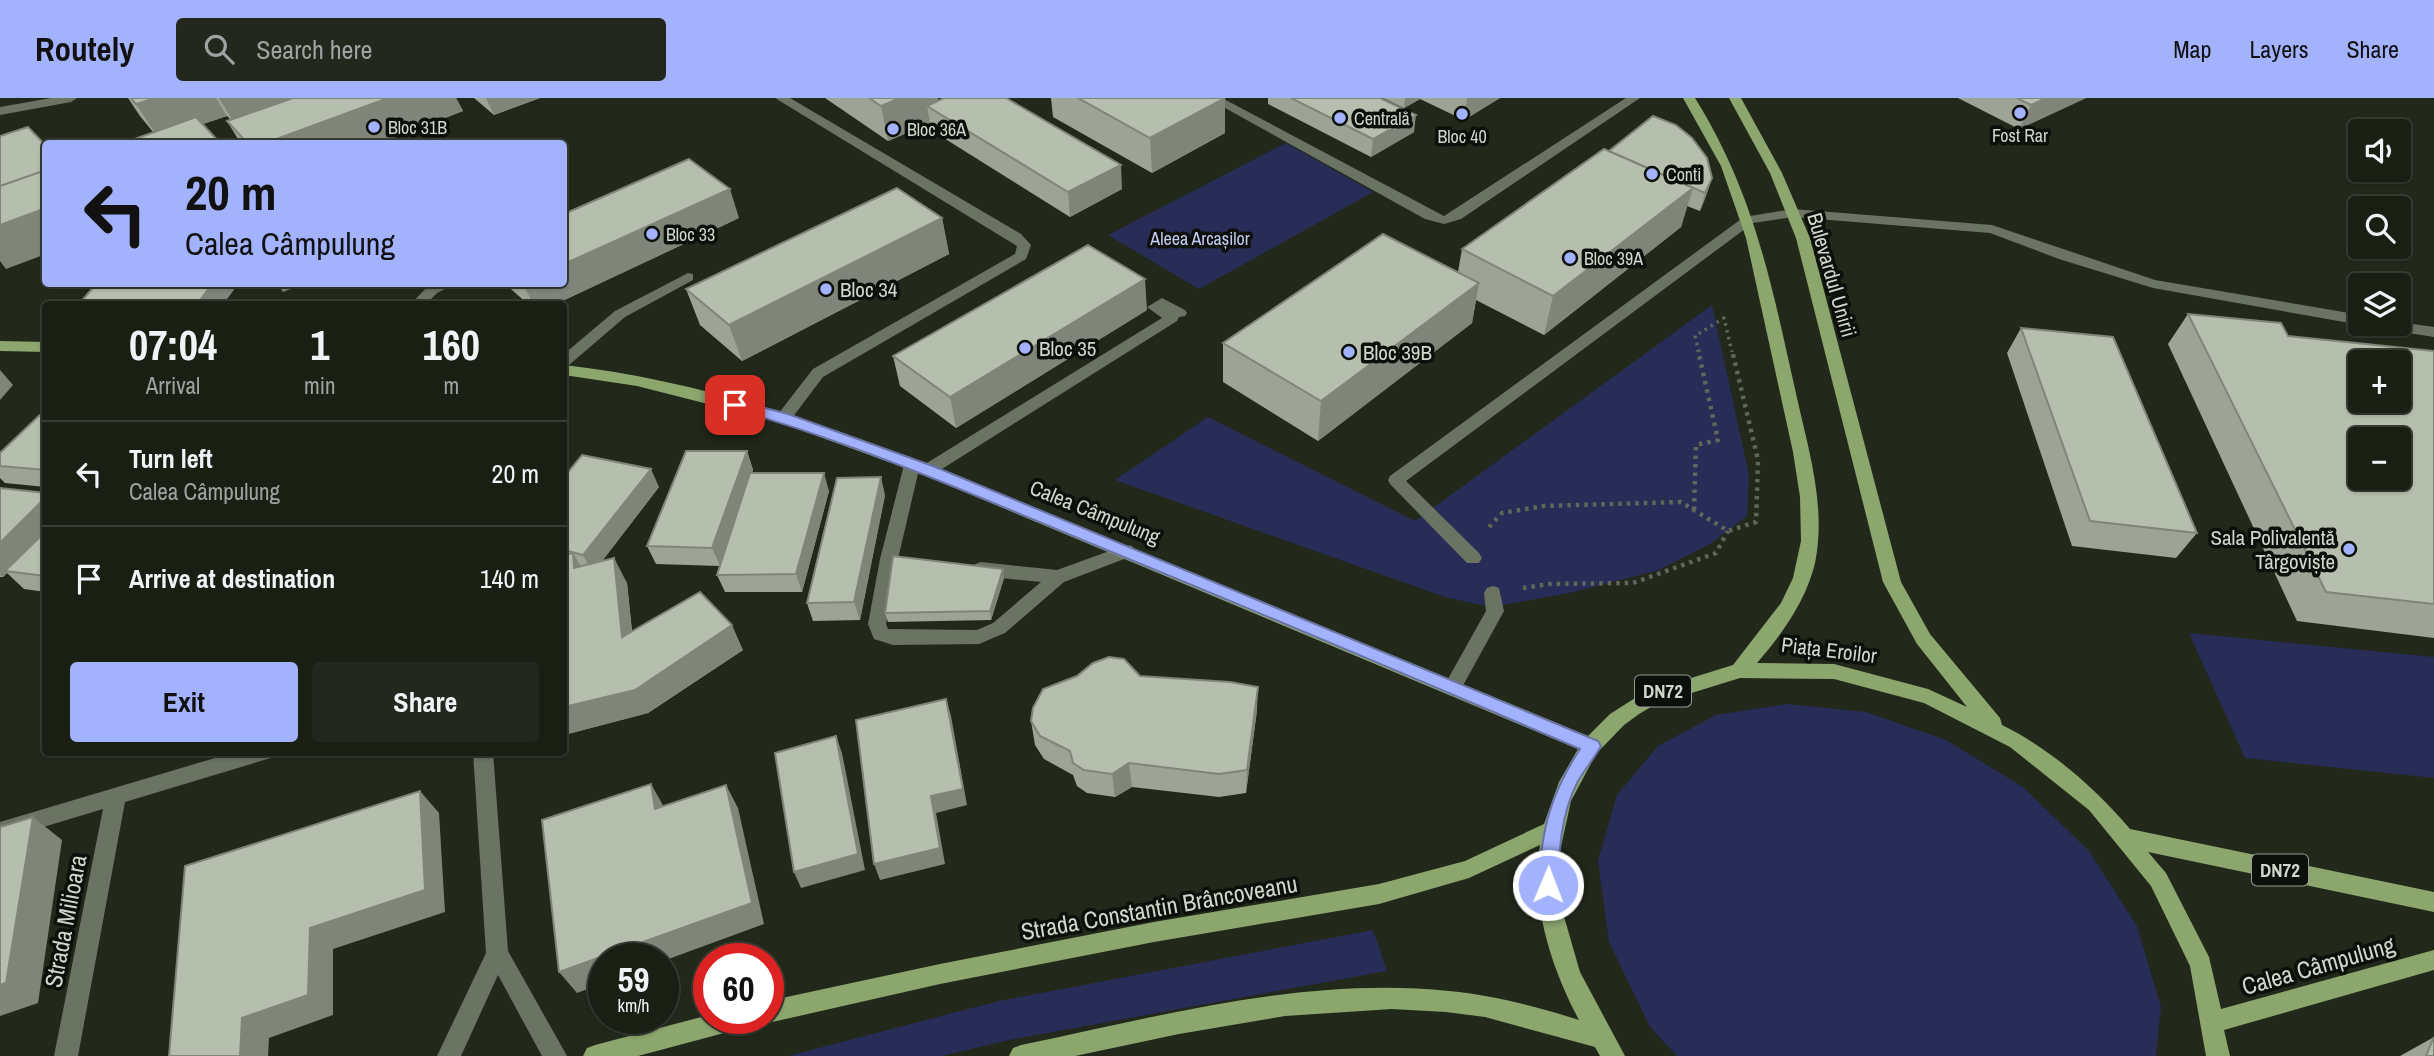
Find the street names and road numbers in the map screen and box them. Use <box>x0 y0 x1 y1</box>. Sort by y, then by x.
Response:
street label: Bulevardul Unirii <box>1800 209 1864 341</box>
street label: Calea Câmpulung <box>1026 473 1165 551</box>
street label: Piața Eroilor <box>1780 630 1879 670</box>
road number: DN72 <box>1635 676 1691 706</box>
street label: Strada Milioara <box>36 852 94 990</box>
road number: DN72 <box>2252 855 2308 886</box>
street label: Strada Constantin Brâncoveanu <box>1018 867 1300 947</box>
street label: Calea Câmpulung <box>2238 928 2398 1002</box>

